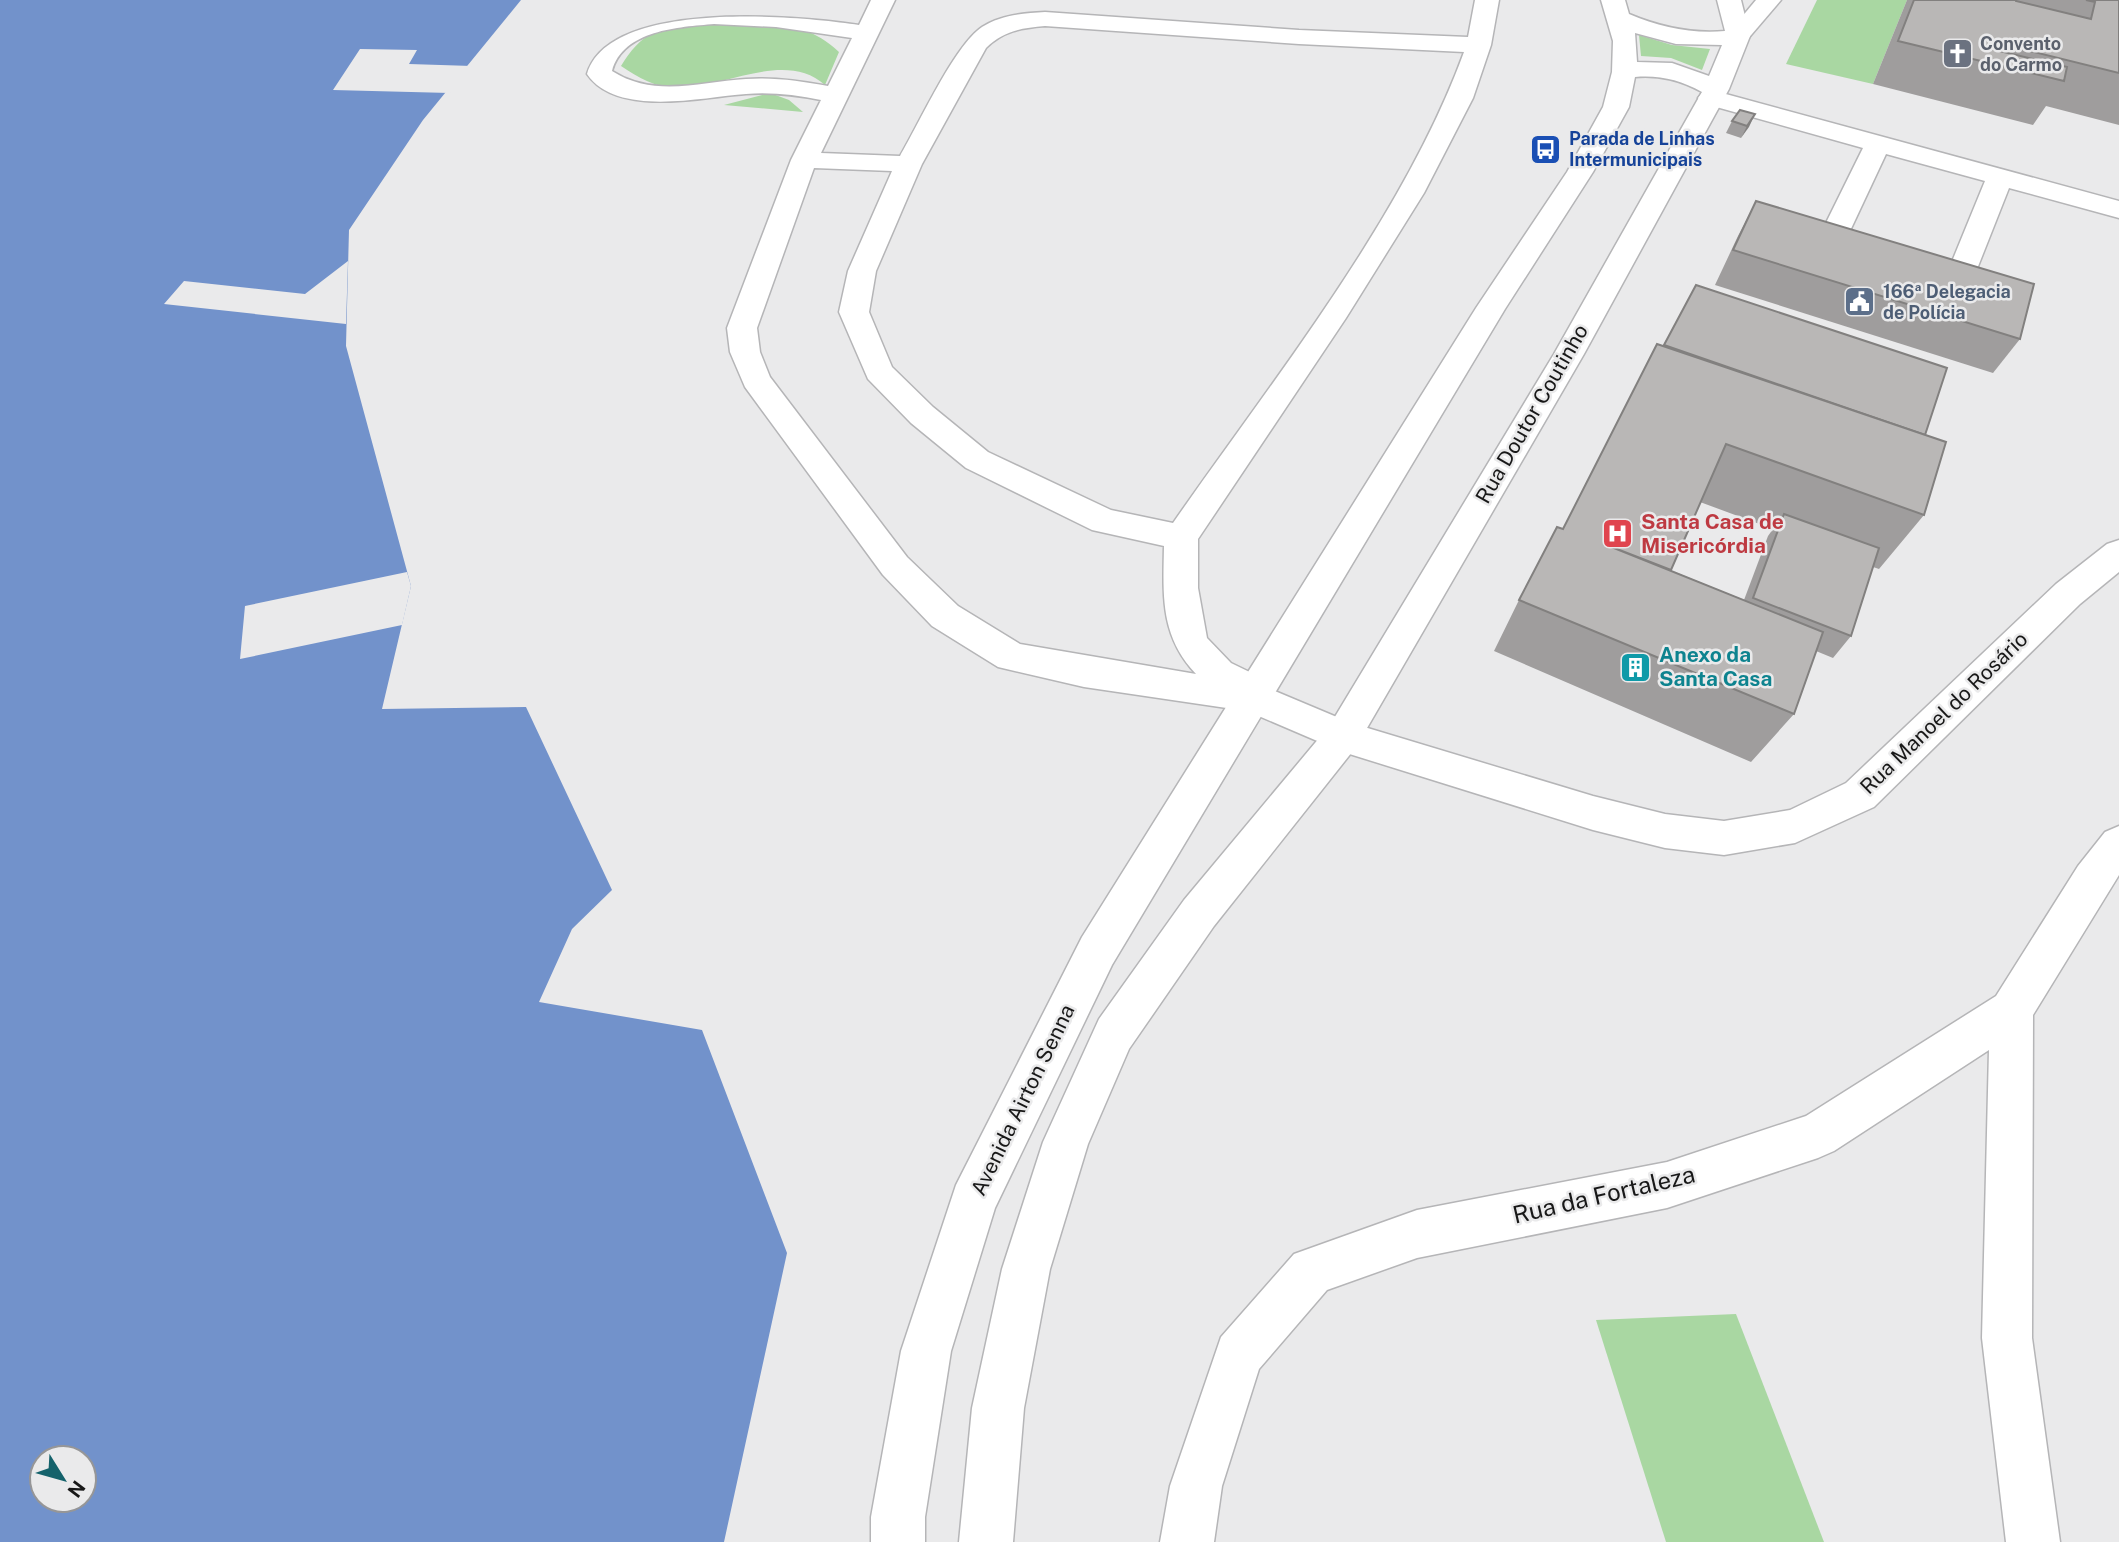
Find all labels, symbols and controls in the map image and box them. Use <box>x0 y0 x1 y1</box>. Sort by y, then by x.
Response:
place label: Convento do Carmo <box>1980 33 2062 75</box>
church icon: Convento do Carmo <box>1940 37 1974 71</box>
place label: Parada de Linhas Intermunicipais <box>1569 128 1715 170</box>
bus stop icon: Parada de Linhas Intermunicipais <box>1529 132 1563 166</box>
place label: 166ª Delegacia de Polícia <box>1883 281 2011 323</box>
public building icon: 166ª Delegacia de Polícia <box>1843 285 1877 319</box>
street label: Rua Doutor Coutinho <box>1470 320 1593 508</box>
place label: Santa Casa de Misericórdia <box>1641 509 1784 558</box>
hospital icon: Santa Casa de Misericórdia <box>1601 517 1635 551</box>
street label: Rua Manoel do Rosário <box>1855 626 2032 799</box>
place label: Anexo da Santa Casa <box>1659 642 1772 691</box>
building icon: Anexo da Santa Casa <box>1619 650 1653 684</box>
street label: Avenida Airton Senna <box>965 1000 1080 1199</box>
street label: Rua da Fortaleza <box>1510 1159 1698 1229</box>
north arrow <box>28 1444 98 1514</box>
text: N <box>63 1477 90 1502</box>

